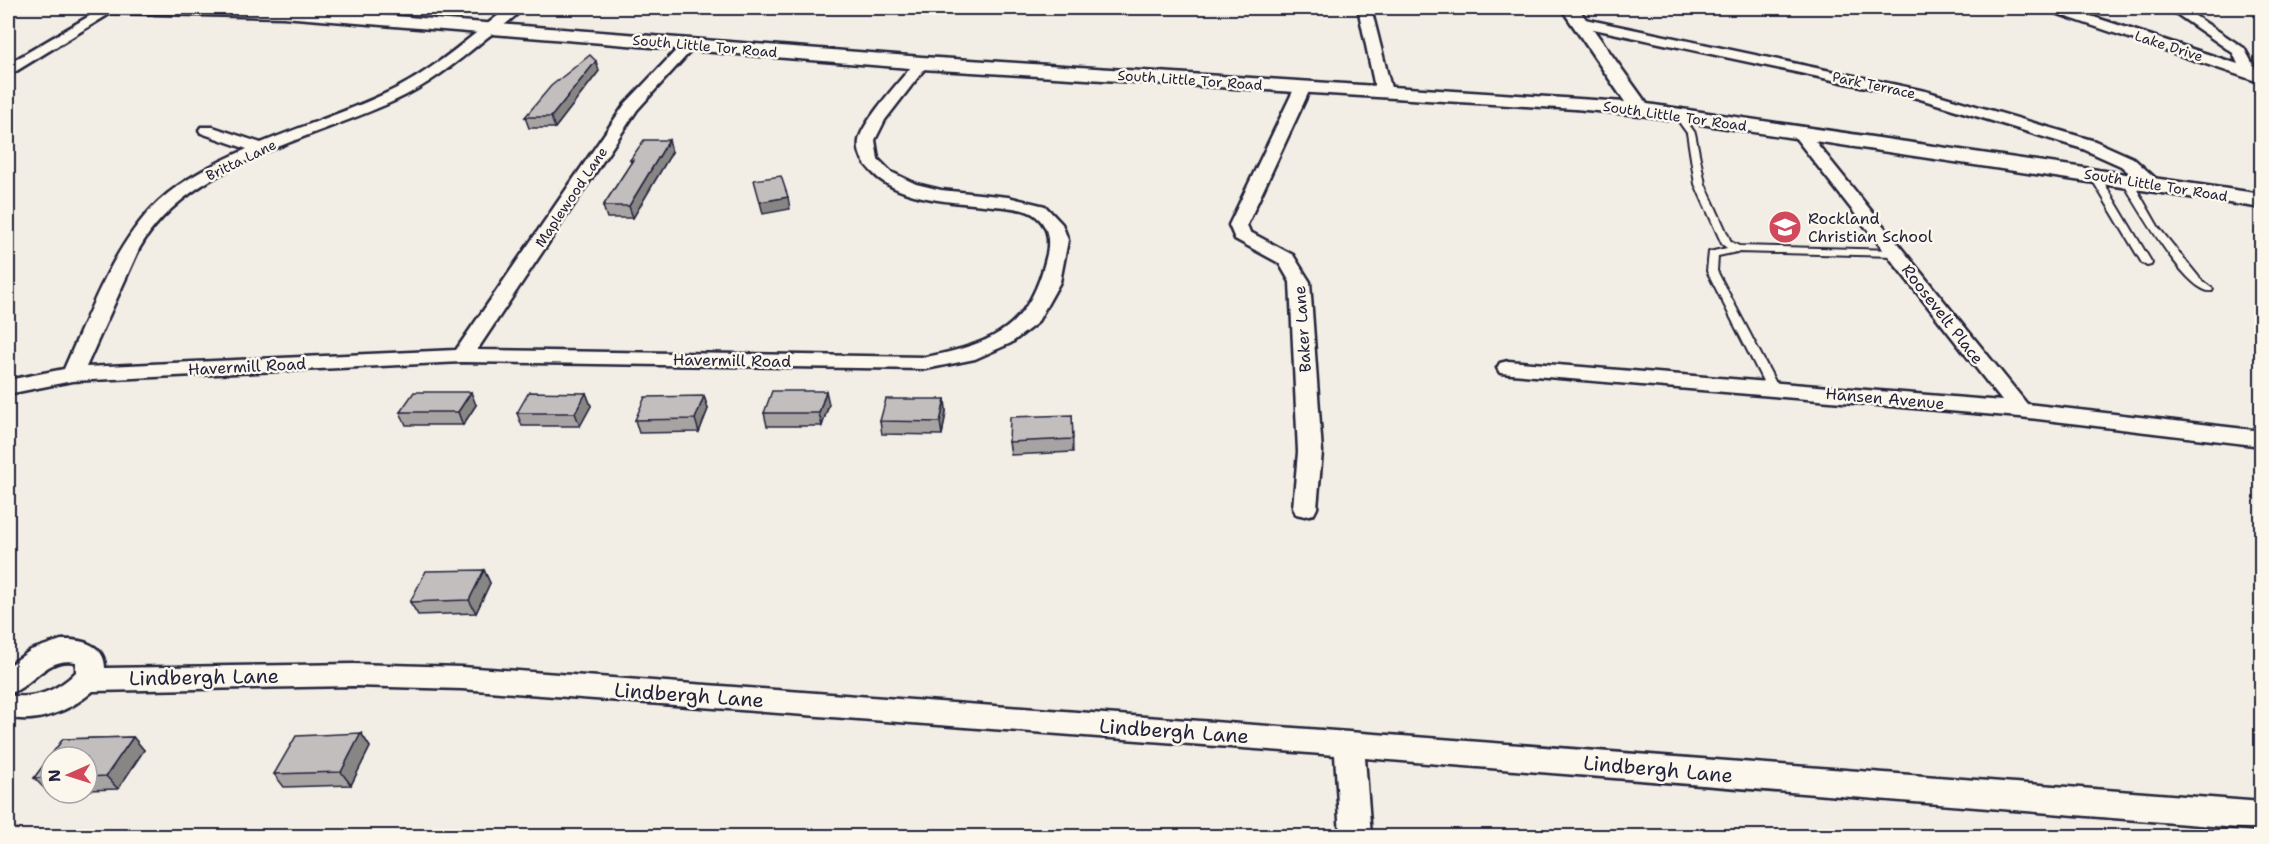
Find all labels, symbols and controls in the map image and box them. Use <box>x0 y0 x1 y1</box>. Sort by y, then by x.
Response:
street label: Lake Drive <box>2133 26 2206 66</box>
street label: South Little Tor Road <box>632 31 778 61</box>
street label: South Little Tor Road <box>1117 66 1263 94</box>
street label: Park Terrace <box>1831 67 1917 103</box>
street label: South Little Tor Road <box>1602 97 1748 135</box>
street label: Britta Lane <box>203 135 279 185</box>
street label: Maplewood Lane <box>531 143 611 251</box>
street label: South Little Tor Road <box>2083 165 2229 205</box>
place label: Rockland Christian School <box>1808 208 1933 247</box>
school or university icon: Rockland Christian School <box>1767 209 1803 245</box>
street label: Roosevelt Place <box>1897 260 1988 369</box>
street label: Baker Lane <box>1289 285 1316 373</box>
street label: Havermill Road <box>673 349 791 372</box>
street label: Havermill Road <box>187 353 307 380</box>
street label: Hansen Avenue <box>1825 383 1945 414</box>
street label: Lindbergh Lane <box>129 663 279 691</box>
street label: Lindbergh Lane <box>613 677 765 713</box>
street label: Lindbergh Lane <box>1098 713 1250 749</box>
north arrow <box>39 745 99 805</box>
street label: Lindbergh Lane <box>1582 750 1734 788</box>
text: N <box>44 769 65 783</box>

